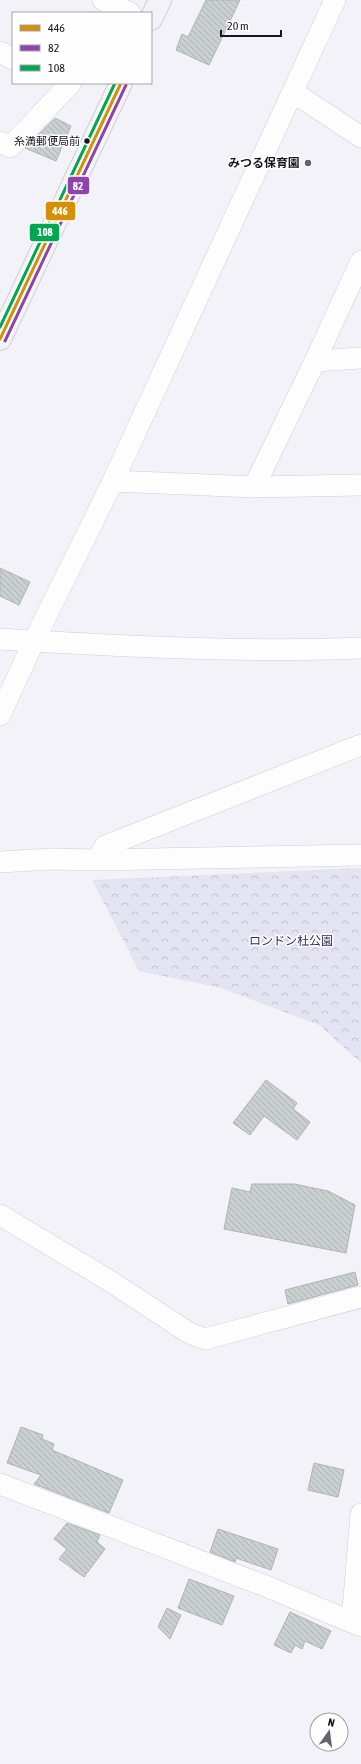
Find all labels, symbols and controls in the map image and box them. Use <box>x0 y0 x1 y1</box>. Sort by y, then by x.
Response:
legend <box>12 12 152 84</box>
scale bar <box>221 12 281 38</box>
text: 20 m <box>227 19 249 33</box>
text: 446 <box>48 21 65 35</box>
text: 82 <box>48 41 59 55</box>
text: 108 <box>48 61 65 75</box>
place label: 糸満郵便局前 <box>14 135 80 147</box>
marker: 糸満郵便局前 <box>82 136 92 146</box>
place label: みつる保育園 <box>228 156 300 170</box>
marker: みつる保育園 <box>303 158 313 168</box>
line badge: 82 <box>67 176 90 195</box>
text: 82 <box>73 180 83 192</box>
line badge: 446 <box>45 201 76 221</box>
text: 446 <box>51 205 68 217</box>
line badge: 108 <box>29 223 60 242</box>
text: 108 <box>37 226 53 238</box>
park label: ロンドン杜公園 <box>249 934 333 948</box>
north arrow <box>309 1712 349 1752</box>
text: N <box>327 1716 336 1729</box>

